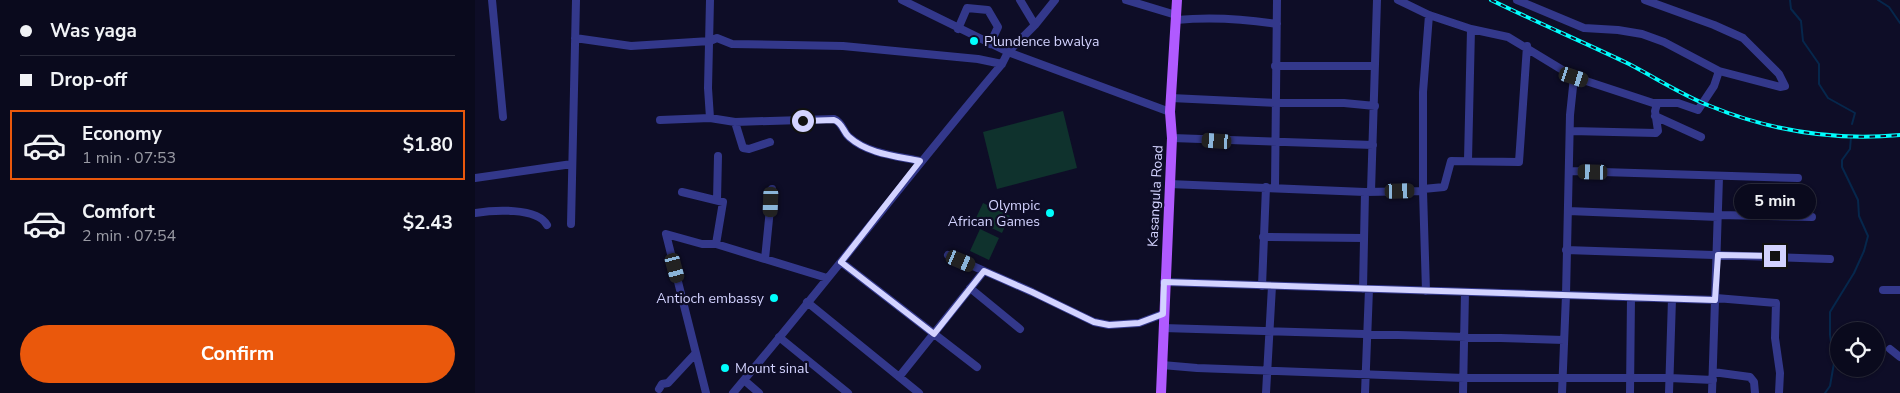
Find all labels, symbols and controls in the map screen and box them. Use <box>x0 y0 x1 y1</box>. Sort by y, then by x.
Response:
text: Was yaga <box>50 18 137 44</box>
place label: Plundence bwalya <box>984 32 1099 51</box>
marker: Plundence bwalya <box>968 35 980 47</box>
car <box>1557 65 1590 89</box>
text: Drop-off <box>50 67 127 93</box>
route start <box>792 110 814 132</box>
text: Economy <box>82 121 162 147</box>
icon: car <box>22 123 67 168</box>
text: $1.80 <box>403 132 453 158</box>
car <box>1201 132 1232 150</box>
street label: Kasangula Road <box>1143 145 1168 247</box>
text: 1 min · 07:53 <box>82 147 176 169</box>
car <box>1577 164 1608 180</box>
car <box>1384 183 1415 199</box>
callout: 5 min <box>1734 184 1816 218</box>
car <box>762 187 779 217</box>
text: 5 min <box>1754 190 1796 212</box>
place label: Olympic African Games <box>948 196 1041 231</box>
text: Comfort <box>82 199 155 225</box>
icon: car <box>22 201 67 246</box>
marker: Olympic African Games <box>1044 207 1056 219</box>
text: $2.43 <box>403 210 453 236</box>
text: 2 min · 07:54 <box>82 225 176 247</box>
route end <box>1764 245 1786 267</box>
car <box>944 248 977 274</box>
car <box>663 252 686 284</box>
place label: Antioch embassy <box>656 289 765 308</box>
marker: Antioch embassy <box>768 292 780 304</box>
map controls <box>1830 322 1885 377</box>
button: locate <box>1830 322 1885 377</box>
button: Confirm <box>20 325 455 383</box>
place label: Mount sinal <box>735 359 809 378</box>
marker: Mount sinal <box>719 362 731 374</box>

